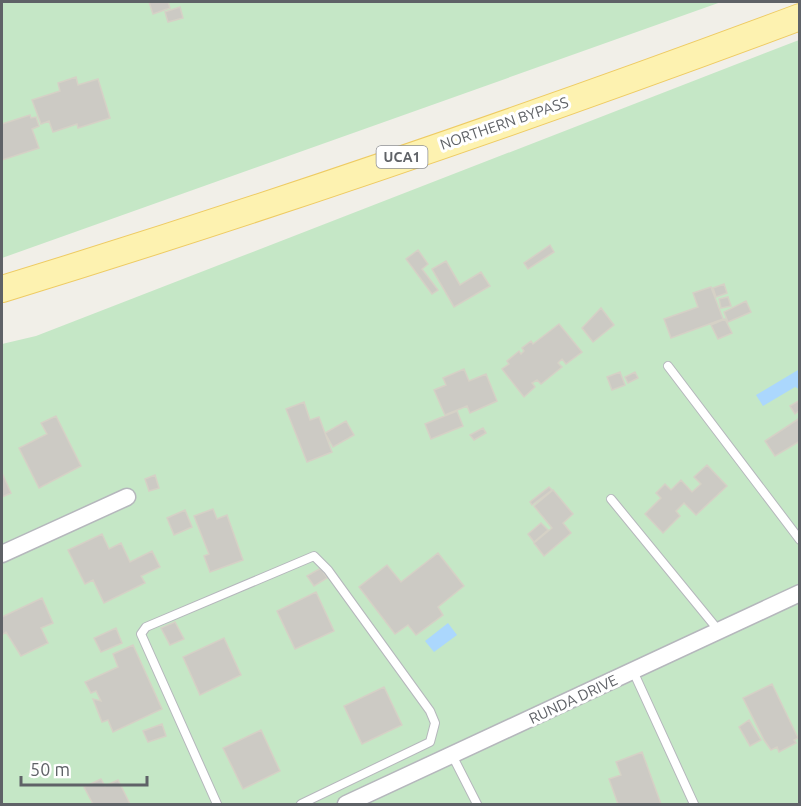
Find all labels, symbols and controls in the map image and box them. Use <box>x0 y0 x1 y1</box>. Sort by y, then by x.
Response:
street label: NORTHERN BYPASS <box>438 93 570 153</box>
road number: UCA1 <box>376 146 428 168</box>
street label: RUNDA DRIVE <box>526 671 620 727</box>
scale bar <box>21 749 147 787</box>
text: 50 m <box>30 759 70 779</box>

